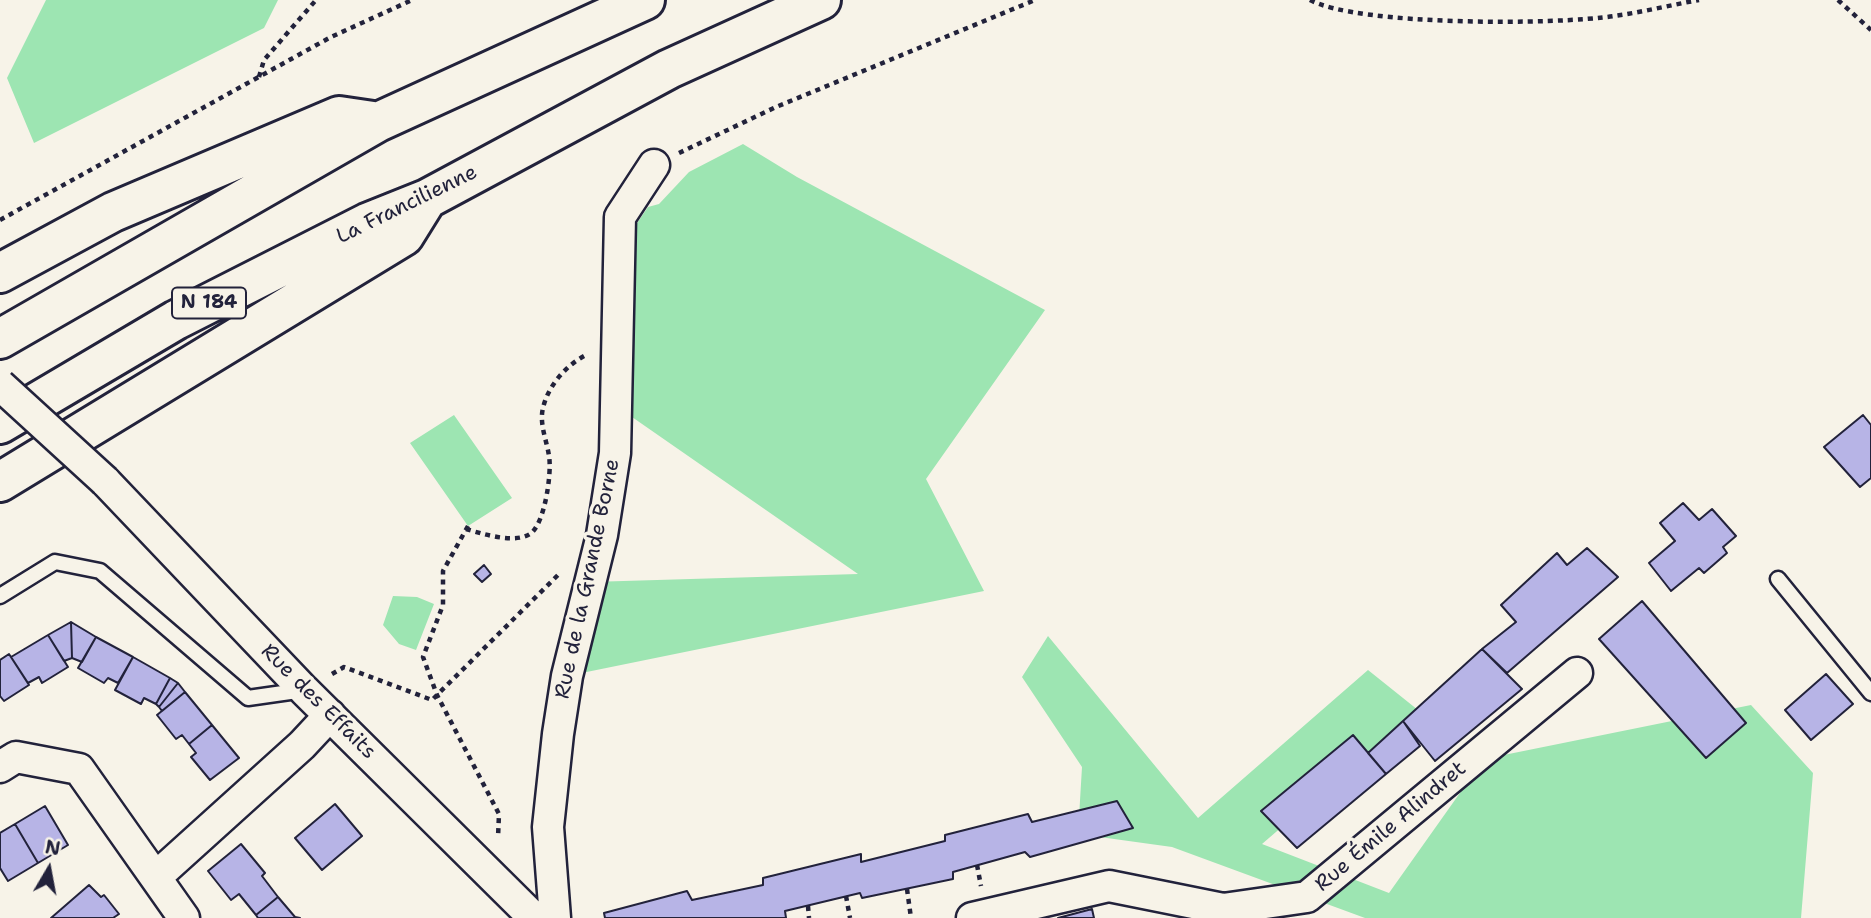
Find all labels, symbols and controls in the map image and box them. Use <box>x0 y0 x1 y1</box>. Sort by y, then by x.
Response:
street label: La Francilienne <box>333 160 481 250</box>
road number: N 184 <box>172 288 246 318</box>
street label: Rue de la Grande Borne <box>550 457 626 701</box>
street label: Rue des Effaits <box>255 639 381 765</box>
street label: Rue Émile Alindret <box>1310 757 1472 897</box>
north arrow <box>14 834 84 904</box>
text: N <box>43 834 62 861</box>

